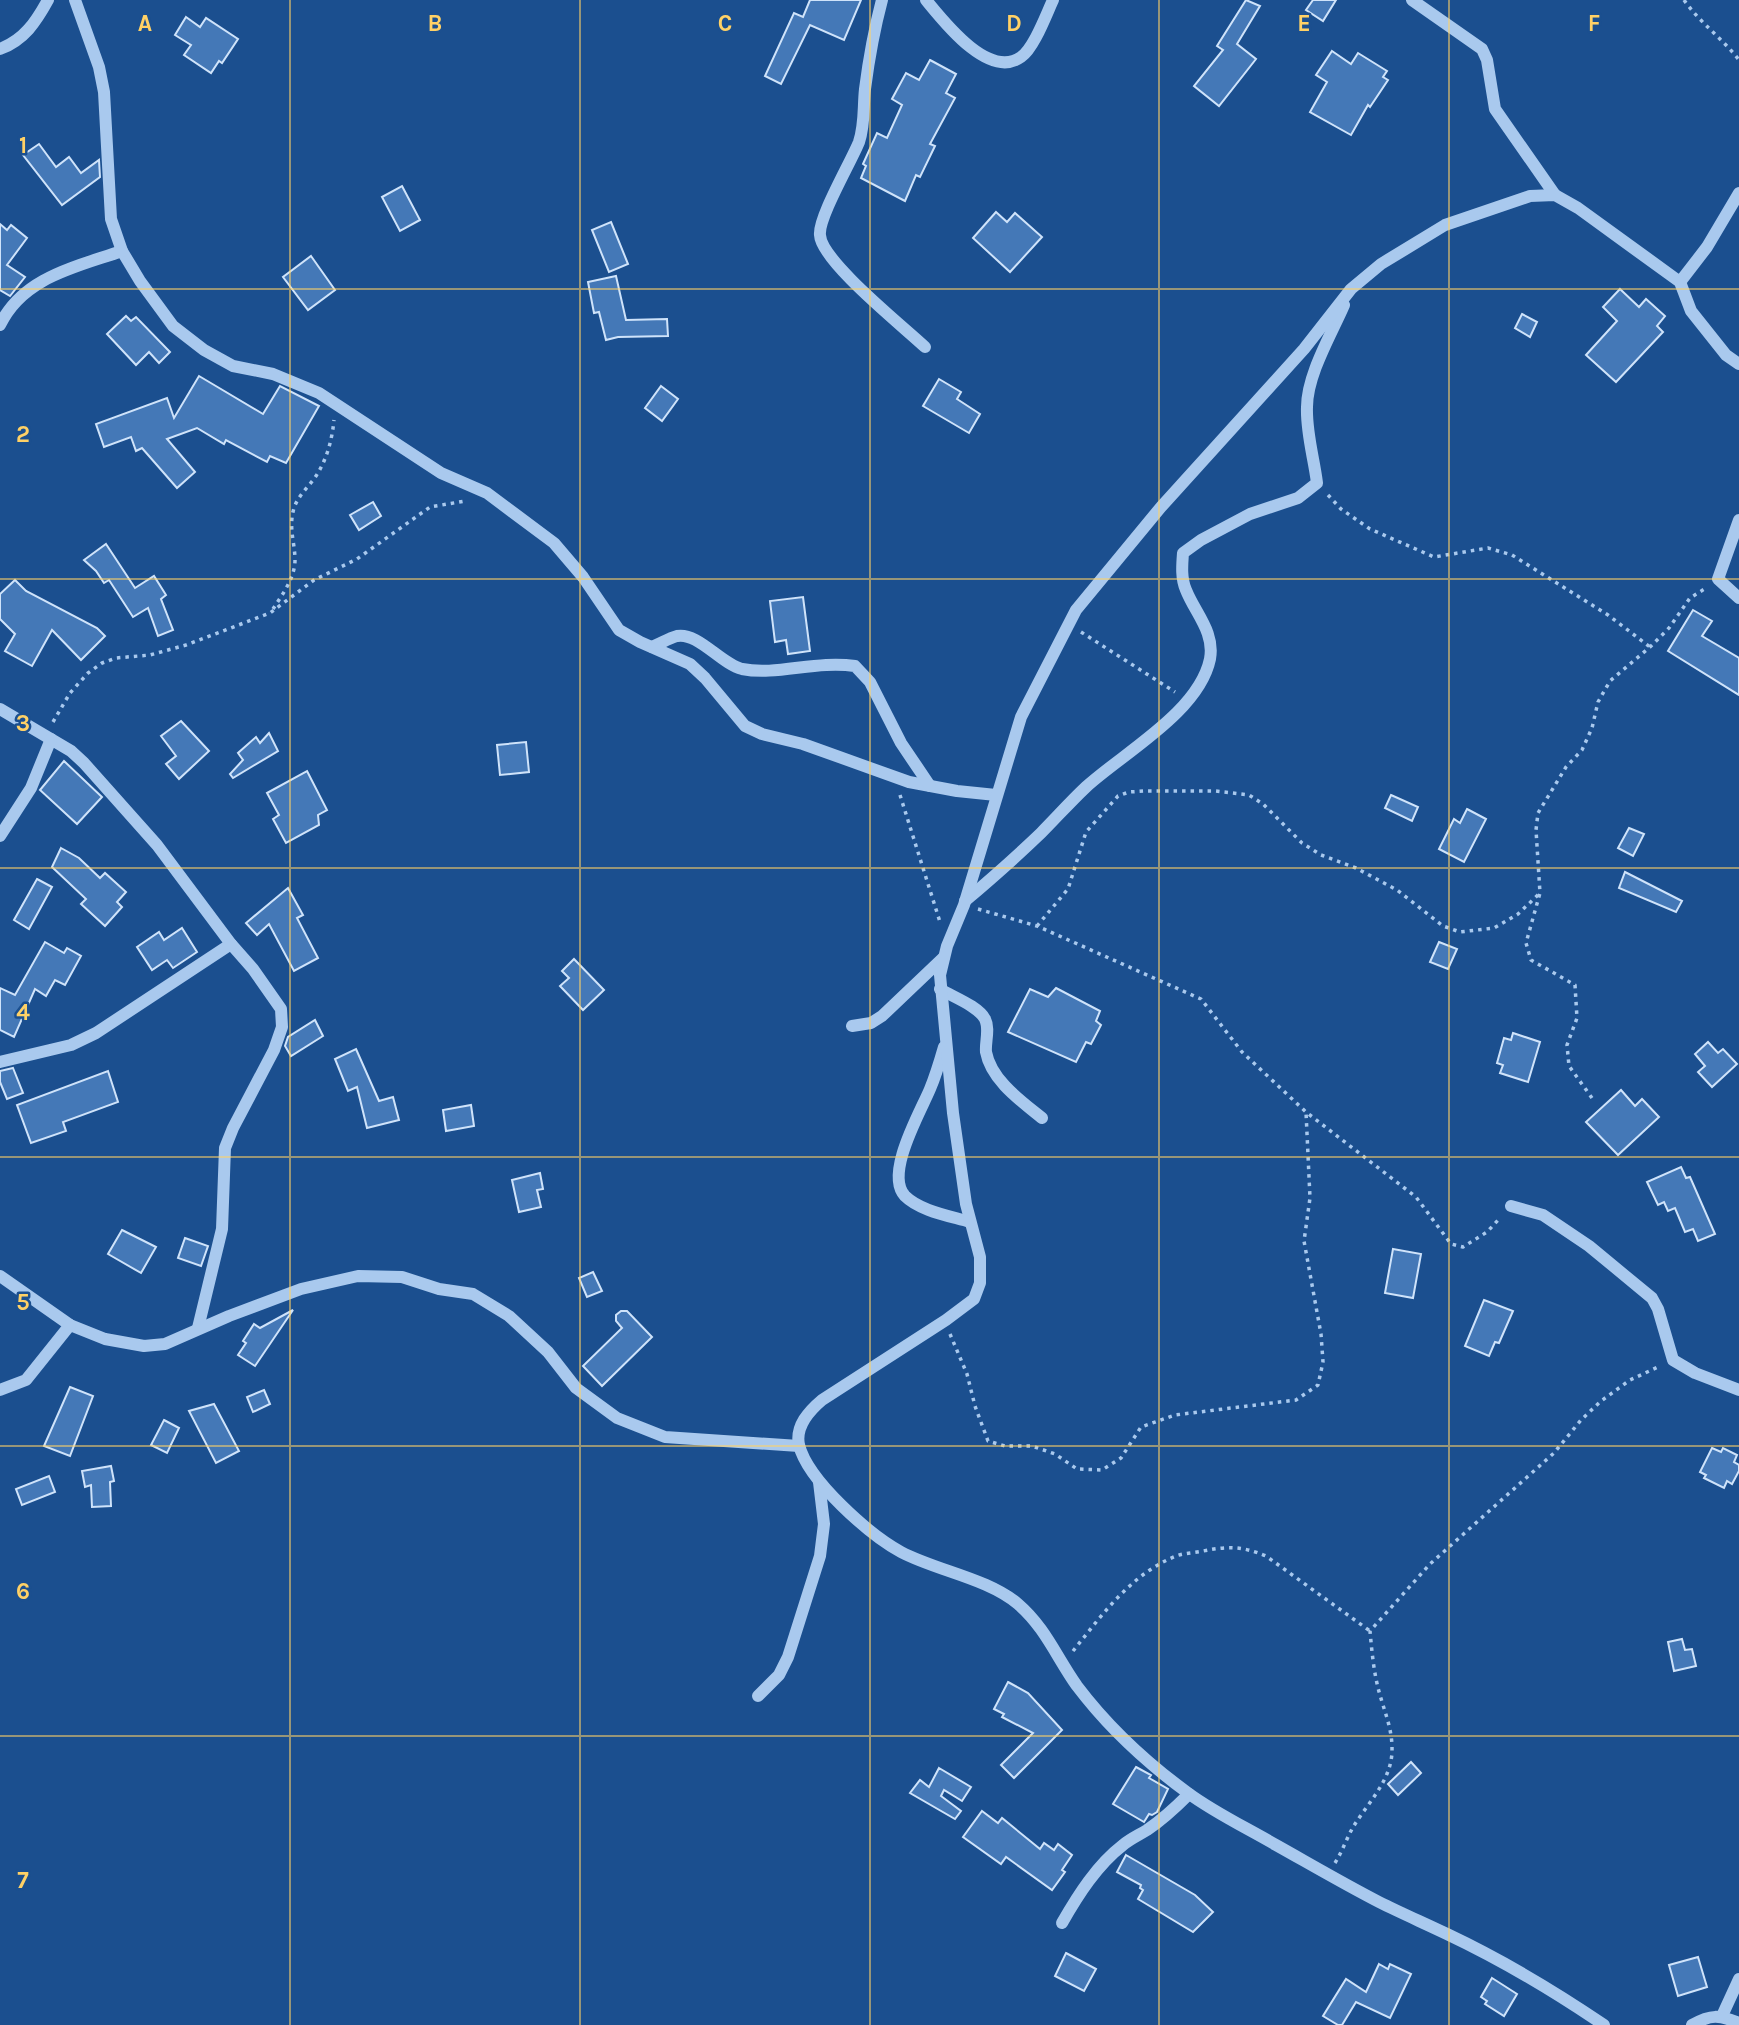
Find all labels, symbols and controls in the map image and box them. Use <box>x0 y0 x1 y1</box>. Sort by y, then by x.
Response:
text: A <box>138 10 152 37</box>
text: B <box>428 10 442 37</box>
text: C <box>718 10 732 37</box>
text: D <box>1006 10 1022 37</box>
text: E <box>1297 10 1311 37</box>
text: F <box>1588 10 1600 37</box>
text: 1 <box>19 132 27 159</box>
text: 2 <box>16 421 30 448</box>
text: 3 <box>16 710 30 737</box>
text: 4 <box>16 999 30 1026</box>
text: 5 <box>16 1289 30 1316</box>
text: 6 <box>16 1578 30 1605</box>
text: 7 <box>17 1867 29 1894</box>

